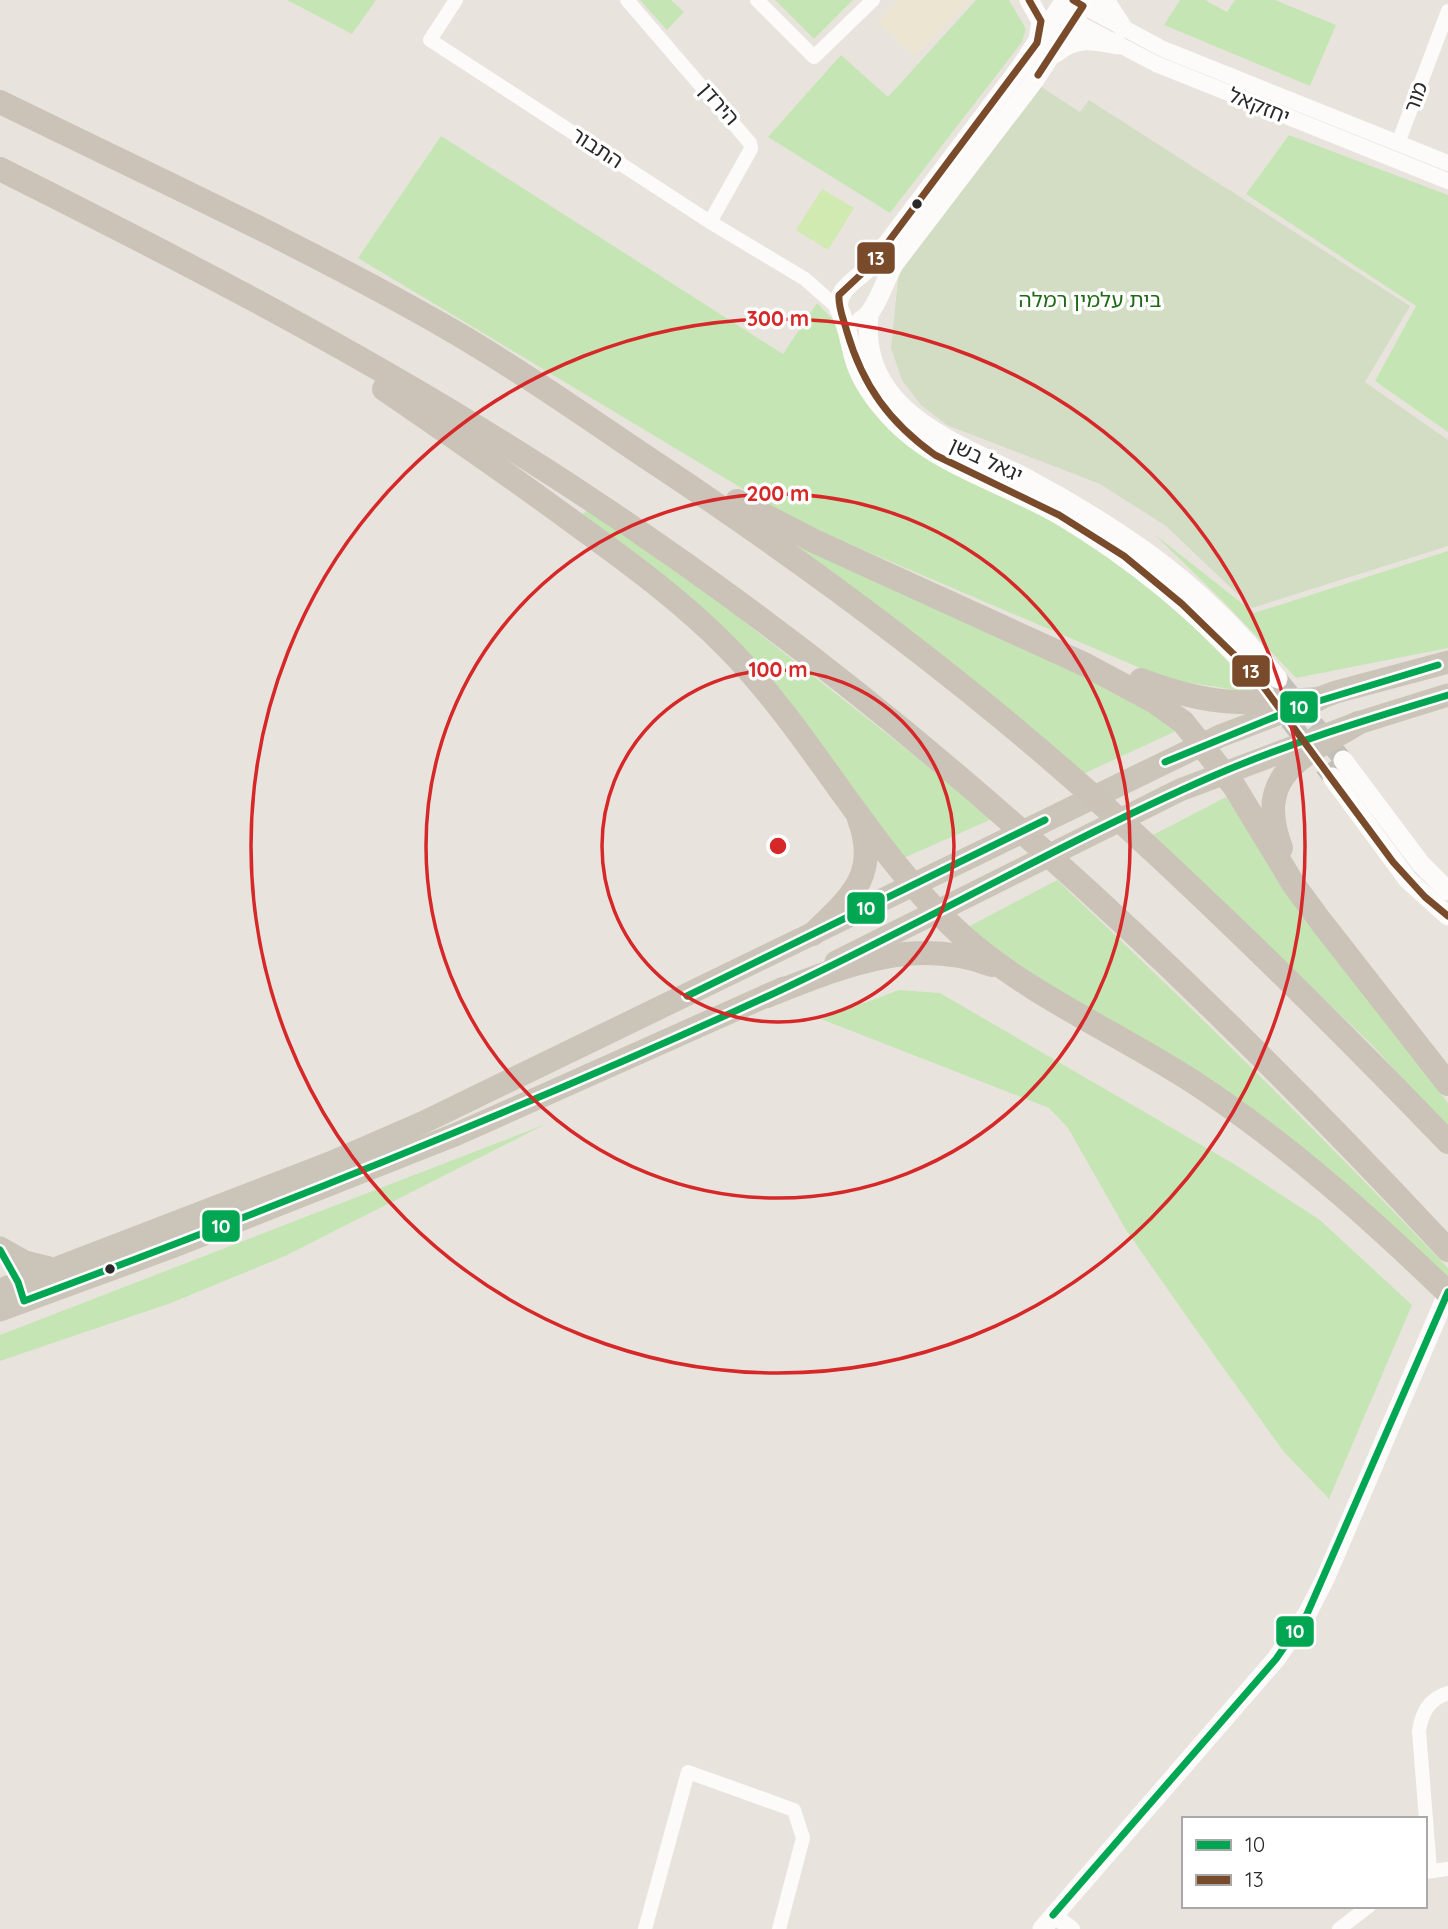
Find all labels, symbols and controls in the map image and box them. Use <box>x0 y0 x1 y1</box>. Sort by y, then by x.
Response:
street label: הירדן <box>694 77 745 130</box>
street label: מור <box>1398 78 1433 116</box>
street label: יחזקאל <box>1225 81 1294 129</box>
street label: התבור <box>567 121 628 173</box>
unlabelled marker <box>910 197 924 211</box>
line badge: 13 <box>856 241 896 275</box>
text: 13 <box>867 246 885 270</box>
park label: בית עלמין רמלה <box>1019 286 1161 312</box>
text: 300 m <box>747 305 809 331</box>
street label: יגאל בשן <box>946 431 1027 487</box>
text: 200 m <box>747 480 809 506</box>
line badge: 13 <box>1231 654 1271 688</box>
text: 100 m <box>748 656 808 682</box>
text: 13 <box>1242 659 1260 683</box>
line badge: 10 <box>1279 690 1319 724</box>
text: 10 <box>1289 695 1309 719</box>
centre of rings <box>766 834 790 858</box>
line badge: 10 <box>846 891 886 925</box>
text: 10 <box>856 896 876 920</box>
line badge: 10 <box>201 1209 241 1243</box>
text: 10 <box>211 1214 231 1238</box>
unlabelled marker <box>103 1262 117 1276</box>
line badge: 10 <box>1275 1615 1315 1648</box>
text: 10 <box>1285 1619 1305 1643</box>
legend <box>1182 1817 1427 1908</box>
text: 10 <box>1245 1831 1265 1857</box>
text: 13 <box>1245 1866 1264 1892</box>

